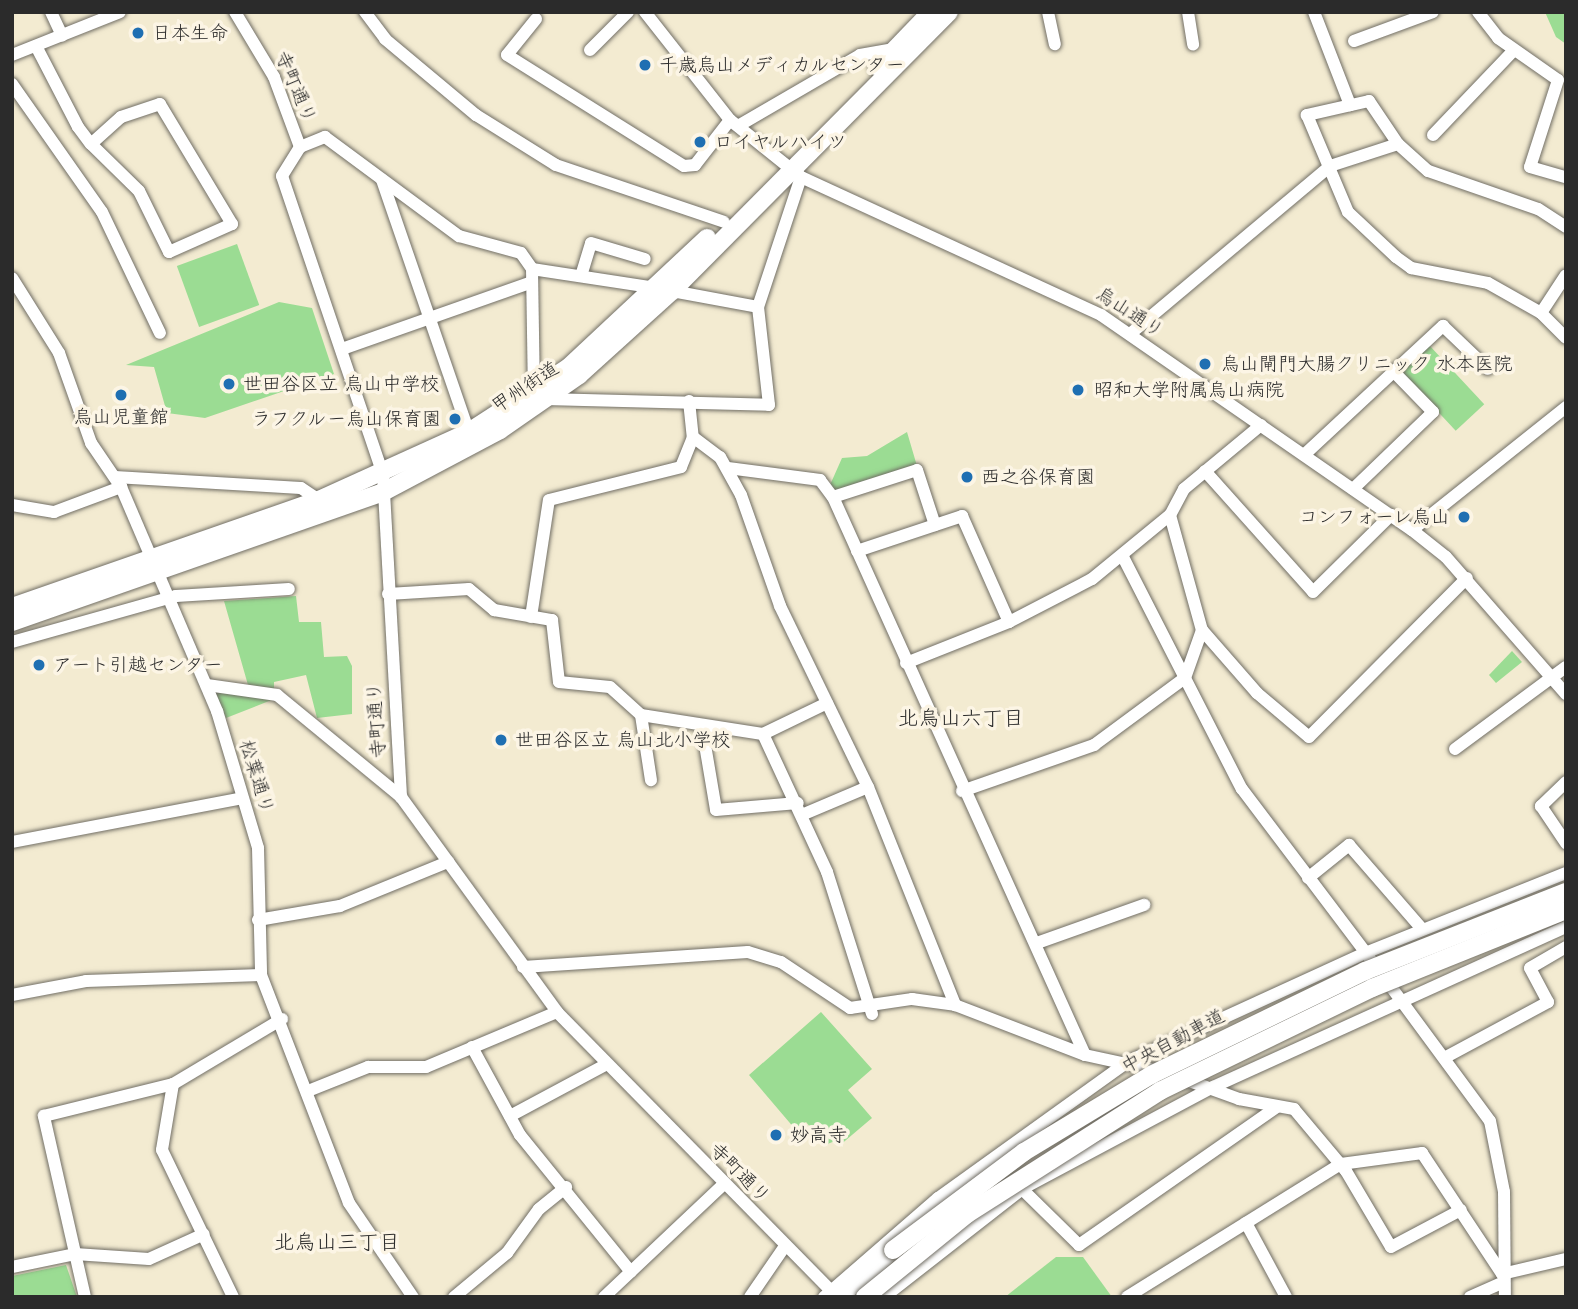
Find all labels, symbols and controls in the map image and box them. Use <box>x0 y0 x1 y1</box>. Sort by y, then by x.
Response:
place label: 日本生命 <box>152 22 228 44</box>
marker: 日本生命 <box>130 25 146 41</box>
street label: 寺町通り <box>271 48 321 126</box>
place label: 千歳烏山メディカルセンター <box>659 54 906 76</box>
marker: 千歳烏山メディカルセンター <box>637 57 653 73</box>
place label: ロイヤルハイツ <box>714 131 847 153</box>
marker: ロイヤルハイツ <box>692 134 708 150</box>
street label: 烏山通り <box>1092 282 1168 342</box>
place label: 烏山閘門大腸クリニック 水本医院 <box>1221 353 1512 375</box>
marker: 烏山閘門大腸クリニック 水本医院 <box>1195 354 1215 374</box>
street label: 甲州街道 <box>487 356 563 418</box>
place label: 世田谷区立 烏山中学校 <box>243 373 439 395</box>
marker: 世田谷区立 烏山中学校 <box>221 376 237 392</box>
place label: 昭和大学附属烏山病院 <box>1094 379 1284 401</box>
marker: 昭和大学附属烏山病院 <box>1068 380 1088 400</box>
marker: 烏山児童館 <box>113 387 129 403</box>
place label: 烏山児童館 <box>74 406 168 428</box>
place label: ラフクルー烏山保育園 <box>250 408 441 430</box>
marker: ラフクルー烏山保育園 <box>447 411 463 427</box>
place label: 西之谷保育園 <box>981 466 1095 488</box>
marker: 西之谷保育園 <box>959 469 975 485</box>
place label: コンフォーレ烏山 <box>1298 506 1450 528</box>
marker: コンフォーレ烏山 <box>1456 509 1472 525</box>
place label: アート引越センター <box>53 654 223 676</box>
marker: アート引越センター <box>31 657 47 673</box>
street label: 寺町通り <box>362 681 390 759</box>
district label: 北烏山六丁目 <box>898 705 1024 731</box>
place label: 世田谷区立 烏山北小学校 <box>515 729 730 751</box>
marker: 世田谷区立 烏山北小学校 <box>493 732 509 748</box>
street label: 松葉通り <box>235 737 279 817</box>
street label: 中央自動車道 <box>1117 1004 1229 1078</box>
place label: 妙高寺 <box>790 1124 847 1146</box>
marker: 妙高寺 <box>768 1127 784 1143</box>
street label: 寺町通り <box>705 1138 775 1208</box>
district label: 北烏山三丁目 <box>274 1229 400 1255</box>

